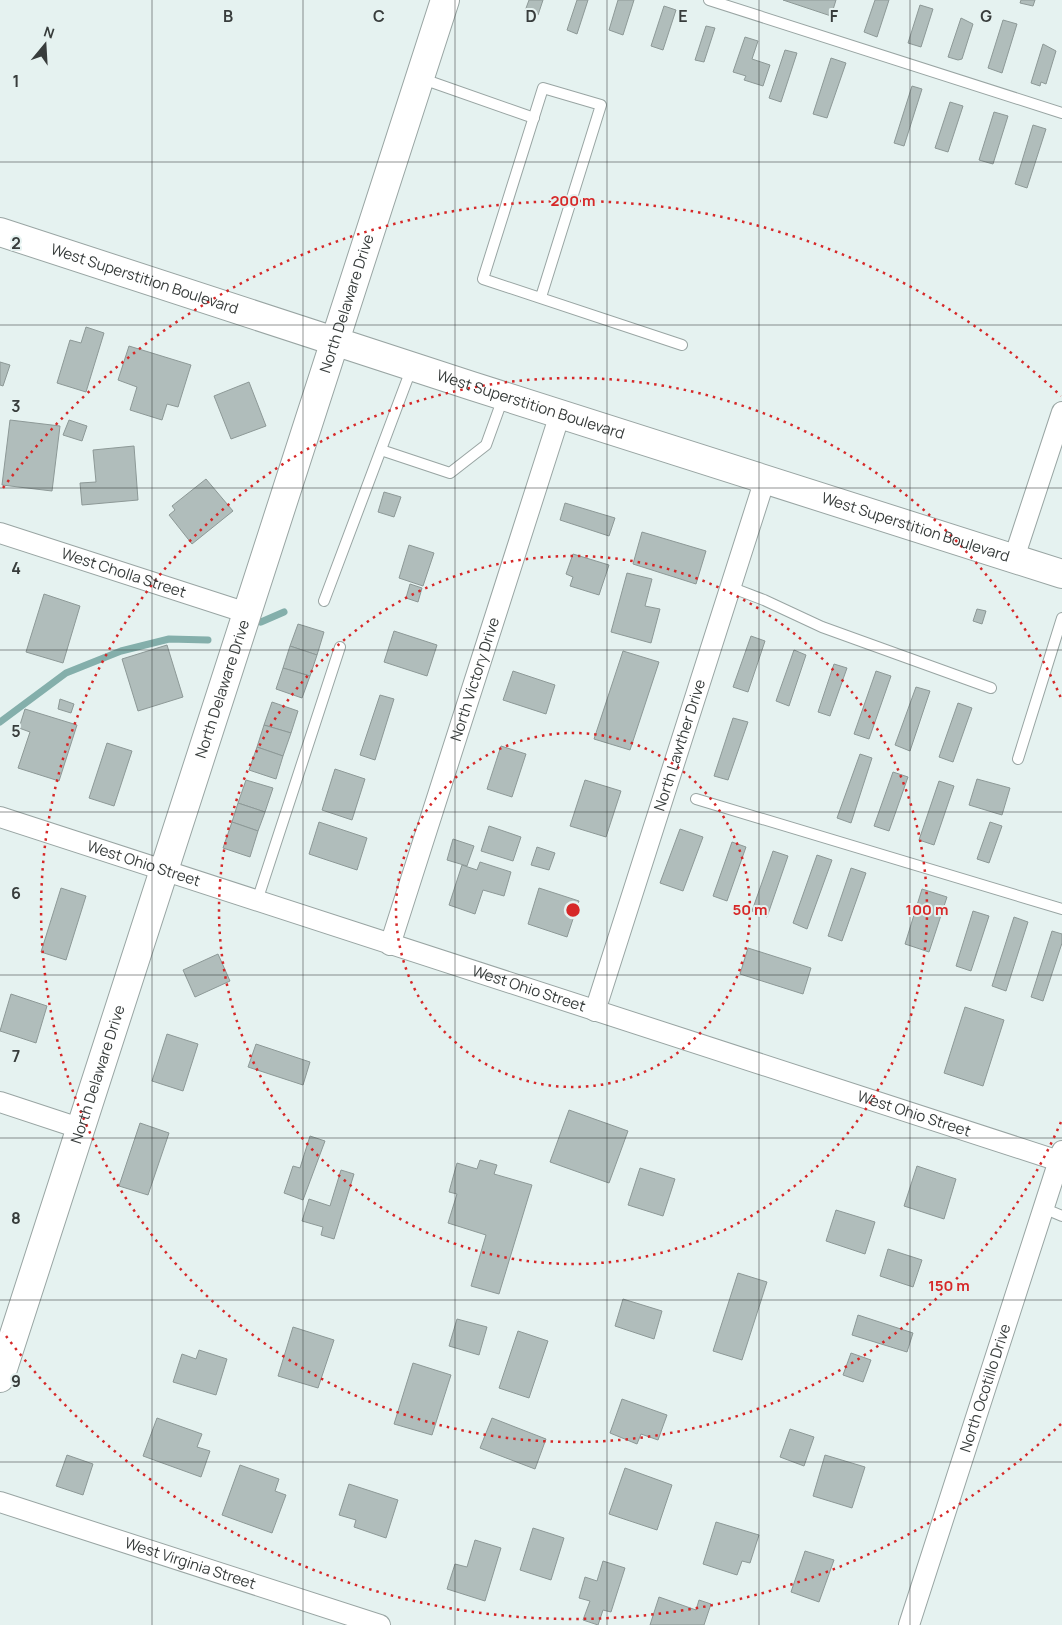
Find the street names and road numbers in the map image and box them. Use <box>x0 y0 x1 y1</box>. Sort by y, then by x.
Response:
street label: North Delaware Drive <box>314 231 379 375</box>
street label: West Superstition Boulevard <box>48 238 241 319</box>
street label: West Superstition Boulevard <box>434 364 627 444</box>
street label: West Superstition Boulevard <box>819 487 1012 567</box>
street label: West Cholla Street <box>59 543 189 603</box>
street label: North Victory Drive <box>445 614 504 744</box>
street label: North Delaware Drive <box>190 617 254 761</box>
street label: North Lawther Drive <box>649 676 710 814</box>
street label: West Ohio Street <box>84 835 203 891</box>
street label: West Ohio Street <box>470 960 588 1017</box>
street label: North Delaware Drive <box>65 1002 130 1146</box>
street label: West Ohio Street <box>855 1085 974 1142</box>
street label: North Ocotillo Drive <box>954 1321 1016 1455</box>
street label: West Virginia Street <box>122 1532 259 1594</box>

